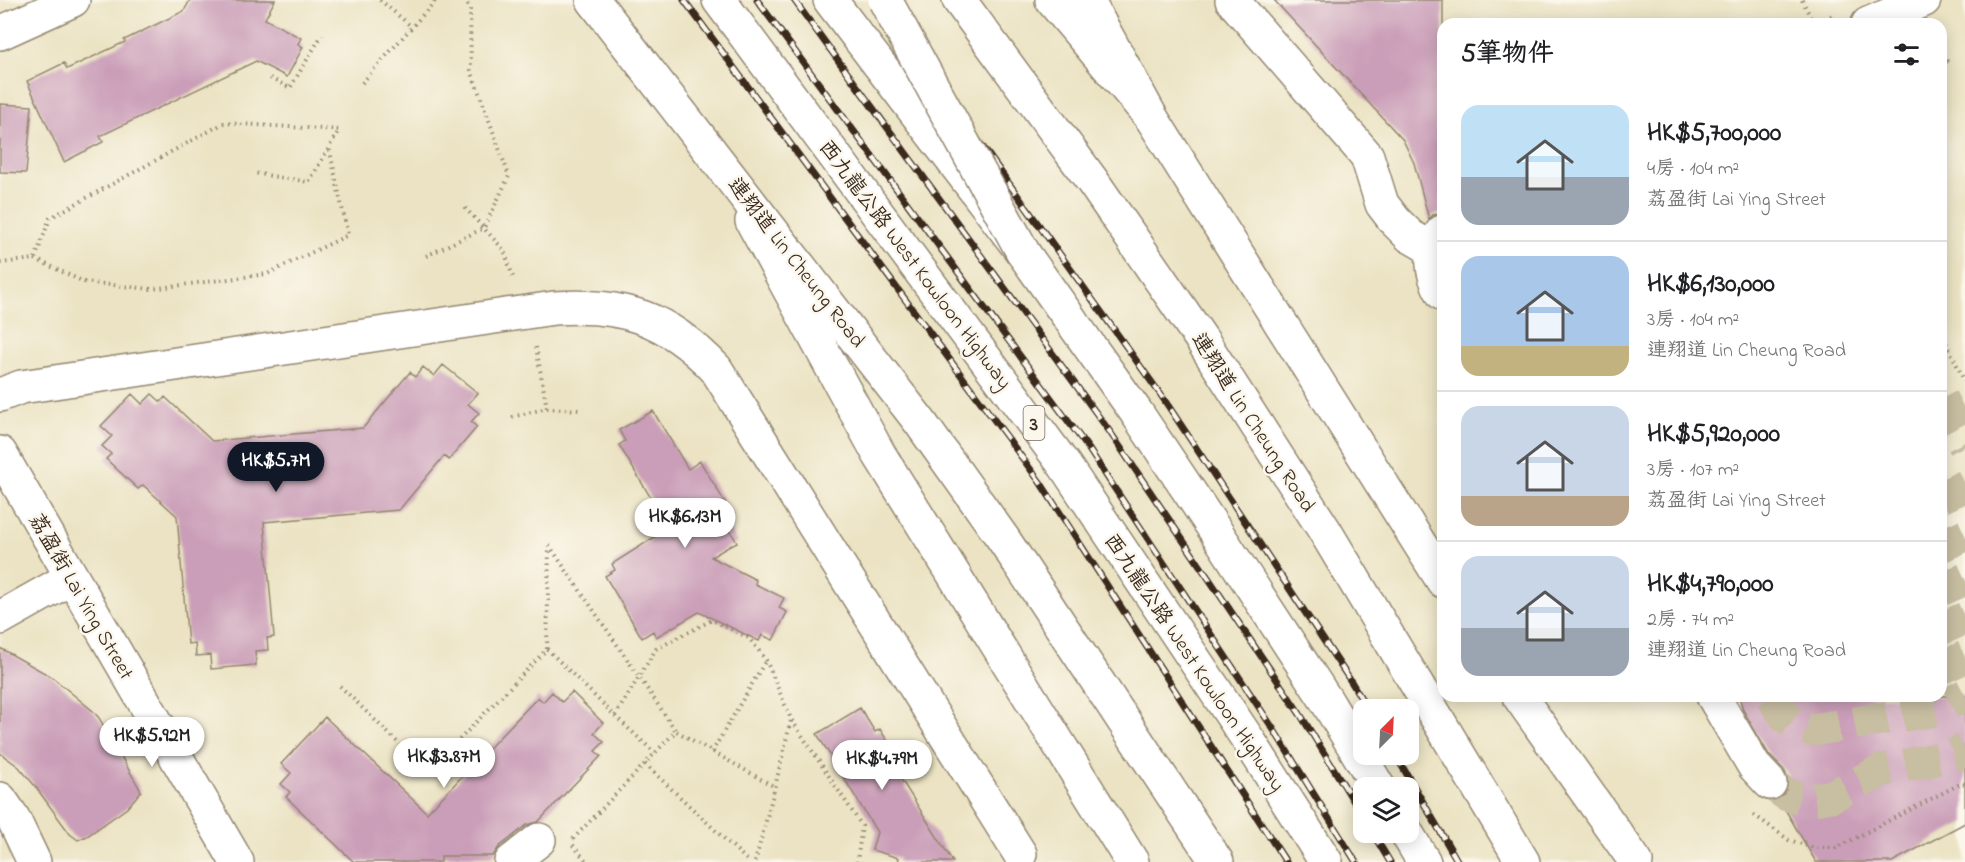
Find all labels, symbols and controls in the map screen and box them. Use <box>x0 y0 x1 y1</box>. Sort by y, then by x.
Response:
text: 5筆物件 <box>1461 36 1554 74</box>
icon: filters <box>1890 38 1923 71</box>
text: HK$5,700,000 <box>1647 115 1781 153</box>
icon: home <box>1509 129 1581 201</box>
street label: 西九龍公路 West Kowloon Highway <box>809 134 1018 398</box>
text: 4房 · 104 m² <box>1647 155 1739 184</box>
street label: 連翔道 Lin Cheung Road <box>718 172 872 356</box>
text: 荔盈街 Lai Ying Street <box>1647 186 1826 215</box>
text: HK$6,130,000 <box>1647 266 1775 304</box>
icon: home <box>1509 280 1581 352</box>
text: 3房 · 104 m² <box>1647 306 1739 335</box>
street label: 連翔道 Lin Cheung Road <box>1181 327 1322 520</box>
text: 連翔道 Lin Cheung Road <box>1647 337 1846 366</box>
road number: 3 <box>1024 406 1044 440</box>
text: HK$5,920,000 <box>1647 416 1780 454</box>
icon: home <box>1509 430 1581 502</box>
pin: HK$5.7M <box>221 442 331 493</box>
text: HK$5.7M <box>241 447 311 476</box>
text: 3房 · 107 m² <box>1647 456 1739 485</box>
text: 荔盈街 Lai Ying Street <box>1647 487 1826 516</box>
pin: HK$6.13M <box>623 498 747 549</box>
text: HK$6.13M <box>648 503 722 532</box>
street label: 荔盈街 Lai Ying Street <box>19 508 140 687</box>
street label: 西九龍公路 West Kowloon Highway <box>1094 528 1291 799</box>
text: HK$4,790,000 <box>1647 566 1774 604</box>
icon: home <box>1509 580 1581 652</box>
text: 2房 · 74 m² <box>1647 606 1734 635</box>
text: 連翔道 Lin Cheung Road <box>1647 637 1846 666</box>
north arrow <box>1353 699 1419 765</box>
map controls <box>1353 699 1419 843</box>
pin: HK$5.92M <box>90 717 214 768</box>
text: HK$5.92M <box>113 722 191 751</box>
pin: HK$3.87M <box>382 738 506 789</box>
pin: HK$4.79M <box>820 740 944 791</box>
text: HK$3.87M <box>407 743 481 772</box>
text: HK$4.79M <box>846 745 918 774</box>
button: layers <box>1353 777 1419 843</box>

